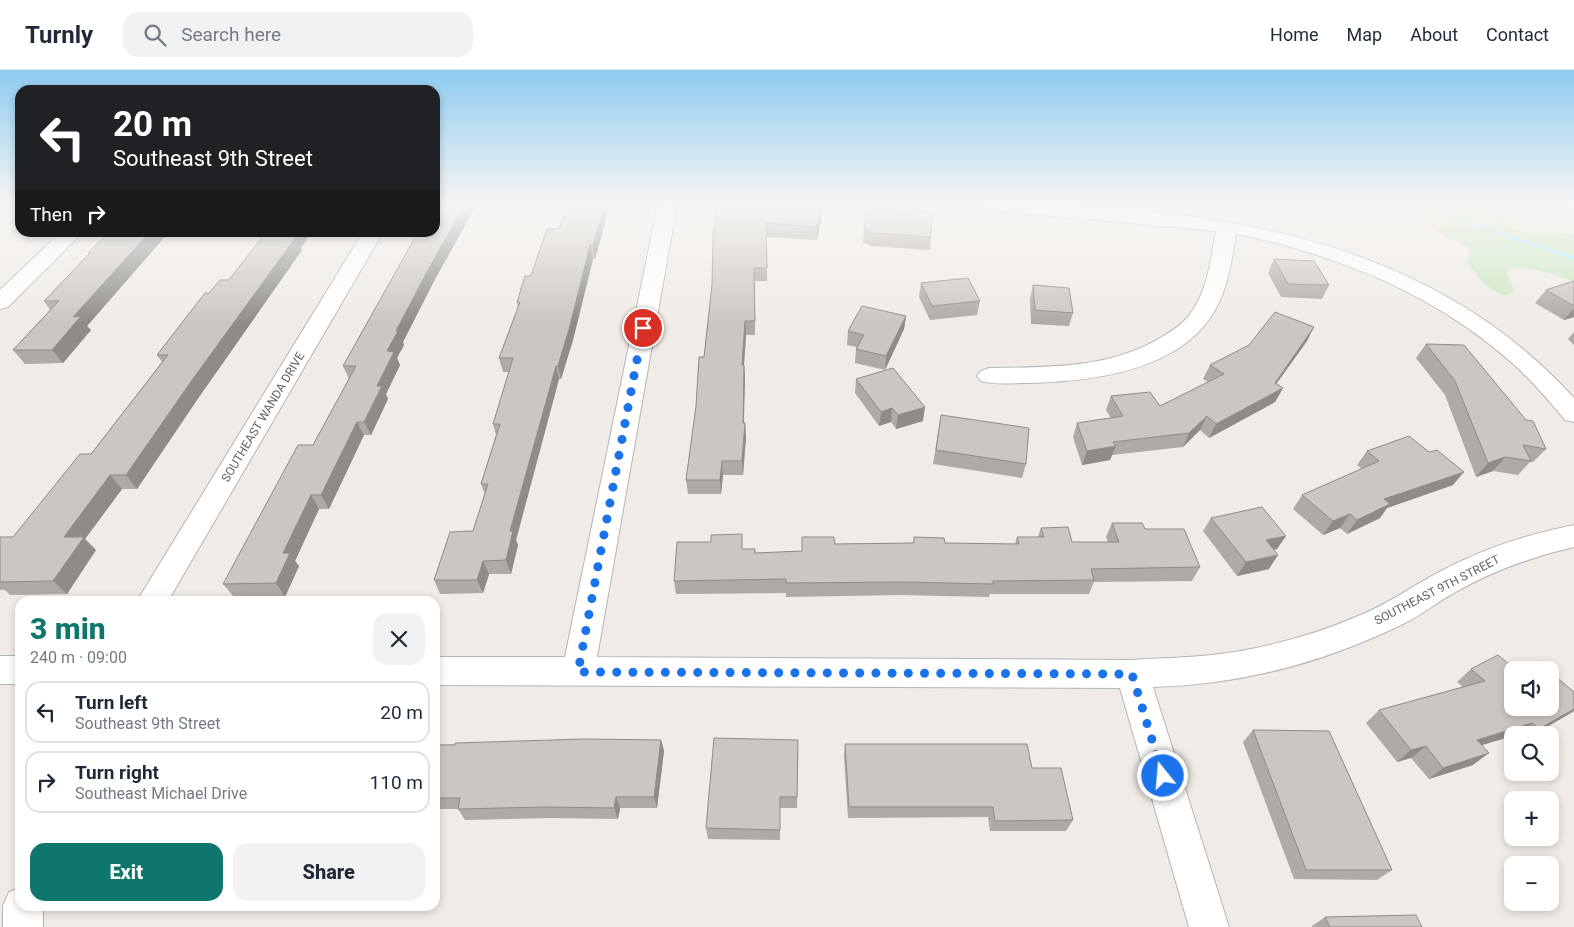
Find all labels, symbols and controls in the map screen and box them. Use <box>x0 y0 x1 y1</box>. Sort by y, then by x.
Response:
search box <box>123 12 473 57</box>
text: Turnly <box>25 21 93 49</box>
icon: search <box>141 21 169 49</box>
text: Search here <box>181 23 281 46</box>
text: Home <box>1270 24 1319 45</box>
text: Map <box>1347 24 1382 45</box>
text: About <box>1410 24 1458 45</box>
text: Contact <box>1486 24 1549 45</box>
text: 20 m <box>113 104 192 145</box>
icon: left <box>30 105 95 170</box>
text: Southeast 9th Street <box>113 146 313 171</box>
icon: right <box>82 200 110 228</box>
text: Then <box>30 203 72 226</box>
pin <box>622 307 664 349</box>
icon: arrive <box>629 314 657 342</box>
street label: SOUTHEAST WANDA DRIVE <box>219 349 307 484</box>
street label: SOUTHEAST 9TH STREET <box>1372 552 1502 628</box>
text: 3 min <box>30 611 106 646</box>
button: close <box>373 613 425 665</box>
text: 240 m · 09:00 <box>30 648 127 667</box>
map controls <box>1504 661 1559 911</box>
button: sound <box>1504 661 1559 716</box>
text: Turn left <box>75 691 148 714</box>
icon: left <box>32 698 60 726</box>
text: 20 m <box>380 701 423 724</box>
text: Southeast 9th Street <box>75 714 220 733</box>
button: search <box>1504 726 1559 781</box>
position arrow <box>1136 749 1188 801</box>
text: Turn right <box>75 761 159 784</box>
icon: right <box>32 768 60 796</box>
text: 110 m <box>370 771 423 794</box>
text: Southeast Michael Drive <box>75 784 247 803</box>
button: + <box>1504 791 1559 846</box>
button: Exit <box>30 843 223 901</box>
button: Share <box>233 843 425 901</box>
button: − <box>1504 856 1559 911</box>

